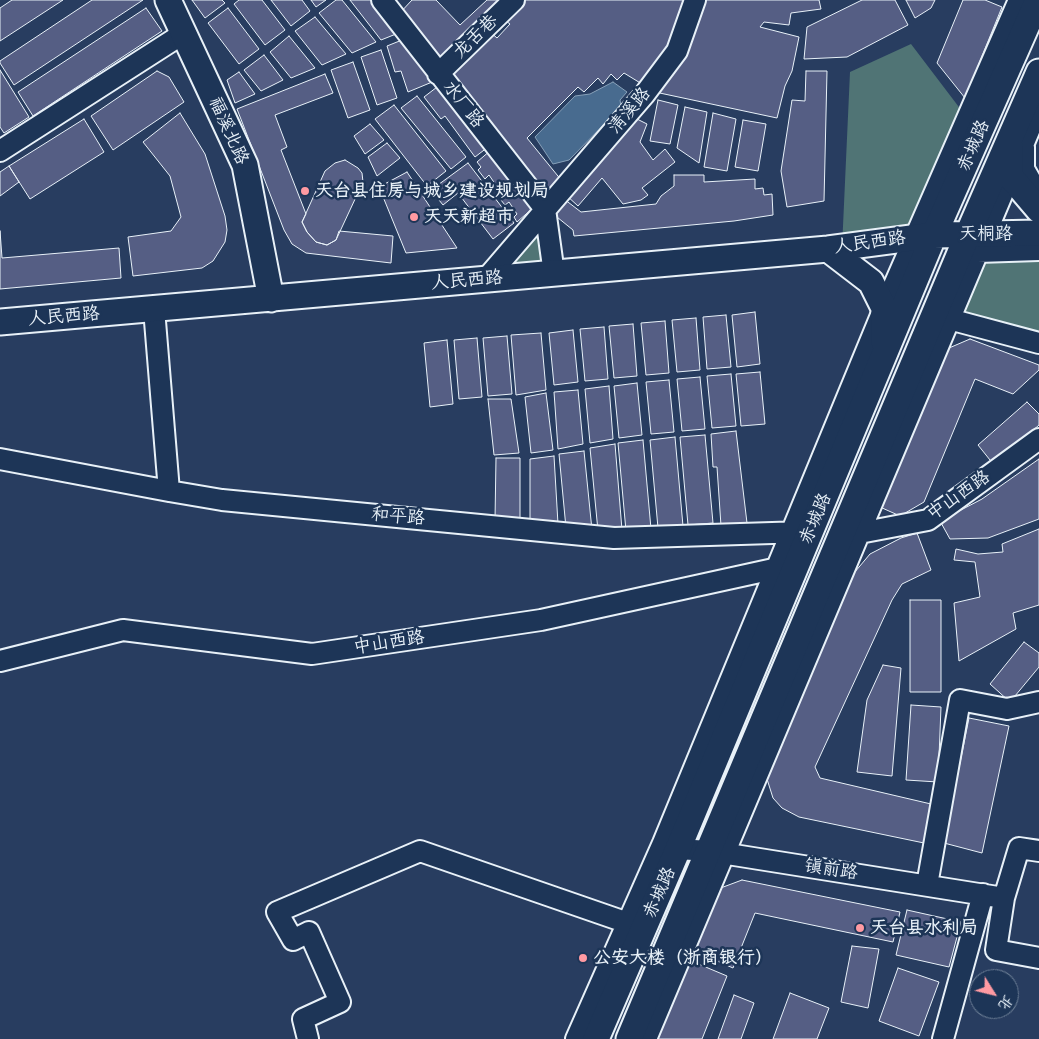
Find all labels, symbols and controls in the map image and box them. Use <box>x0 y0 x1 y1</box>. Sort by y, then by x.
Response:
street label: 龙舌巷 <box>449 10 503 64</box>
street label: 水厂路 <box>438 77 488 133</box>
street label: 清溪路 <box>604 83 656 139</box>
street label: 福溪北路 <box>203 94 253 168</box>
street label: 赤城路 <box>953 117 995 175</box>
place label: 天台县住房与城乡建设规划局 <box>315 180 549 202</box>
marker: 天台县住房与城乡建设规划局 <box>299 185 311 197</box>
place label: 天天新超市 <box>424 206 514 228</box>
marker: 天天新超市 <box>408 211 420 223</box>
street label: 天桐路 <box>959 223 1013 245</box>
street label: 人民西路 <box>833 227 907 259</box>
street label: 人民西路 <box>430 267 504 295</box>
street label: 人民西路 <box>27 303 101 331</box>
street label: 中山西路 <box>923 467 995 525</box>
street label: 赤城路 <box>796 490 836 548</box>
street label: 和平路 <box>370 504 426 530</box>
street label: 中山西路 <box>352 627 426 659</box>
street label: 镇前路 <box>803 855 859 885</box>
street label: 赤城路 <box>639 864 681 922</box>
place label: 天台县水利局 <box>870 917 978 939</box>
marker: 天台县水利局 <box>854 922 866 934</box>
place label: 公安大楼（浙商银行） <box>593 947 773 969</box>
marker: 公安大楼（浙商银行） <box>577 952 589 964</box>
north arrow <box>969 969 1019 1019</box>
text: 北 <box>995 992 1017 1013</box>

